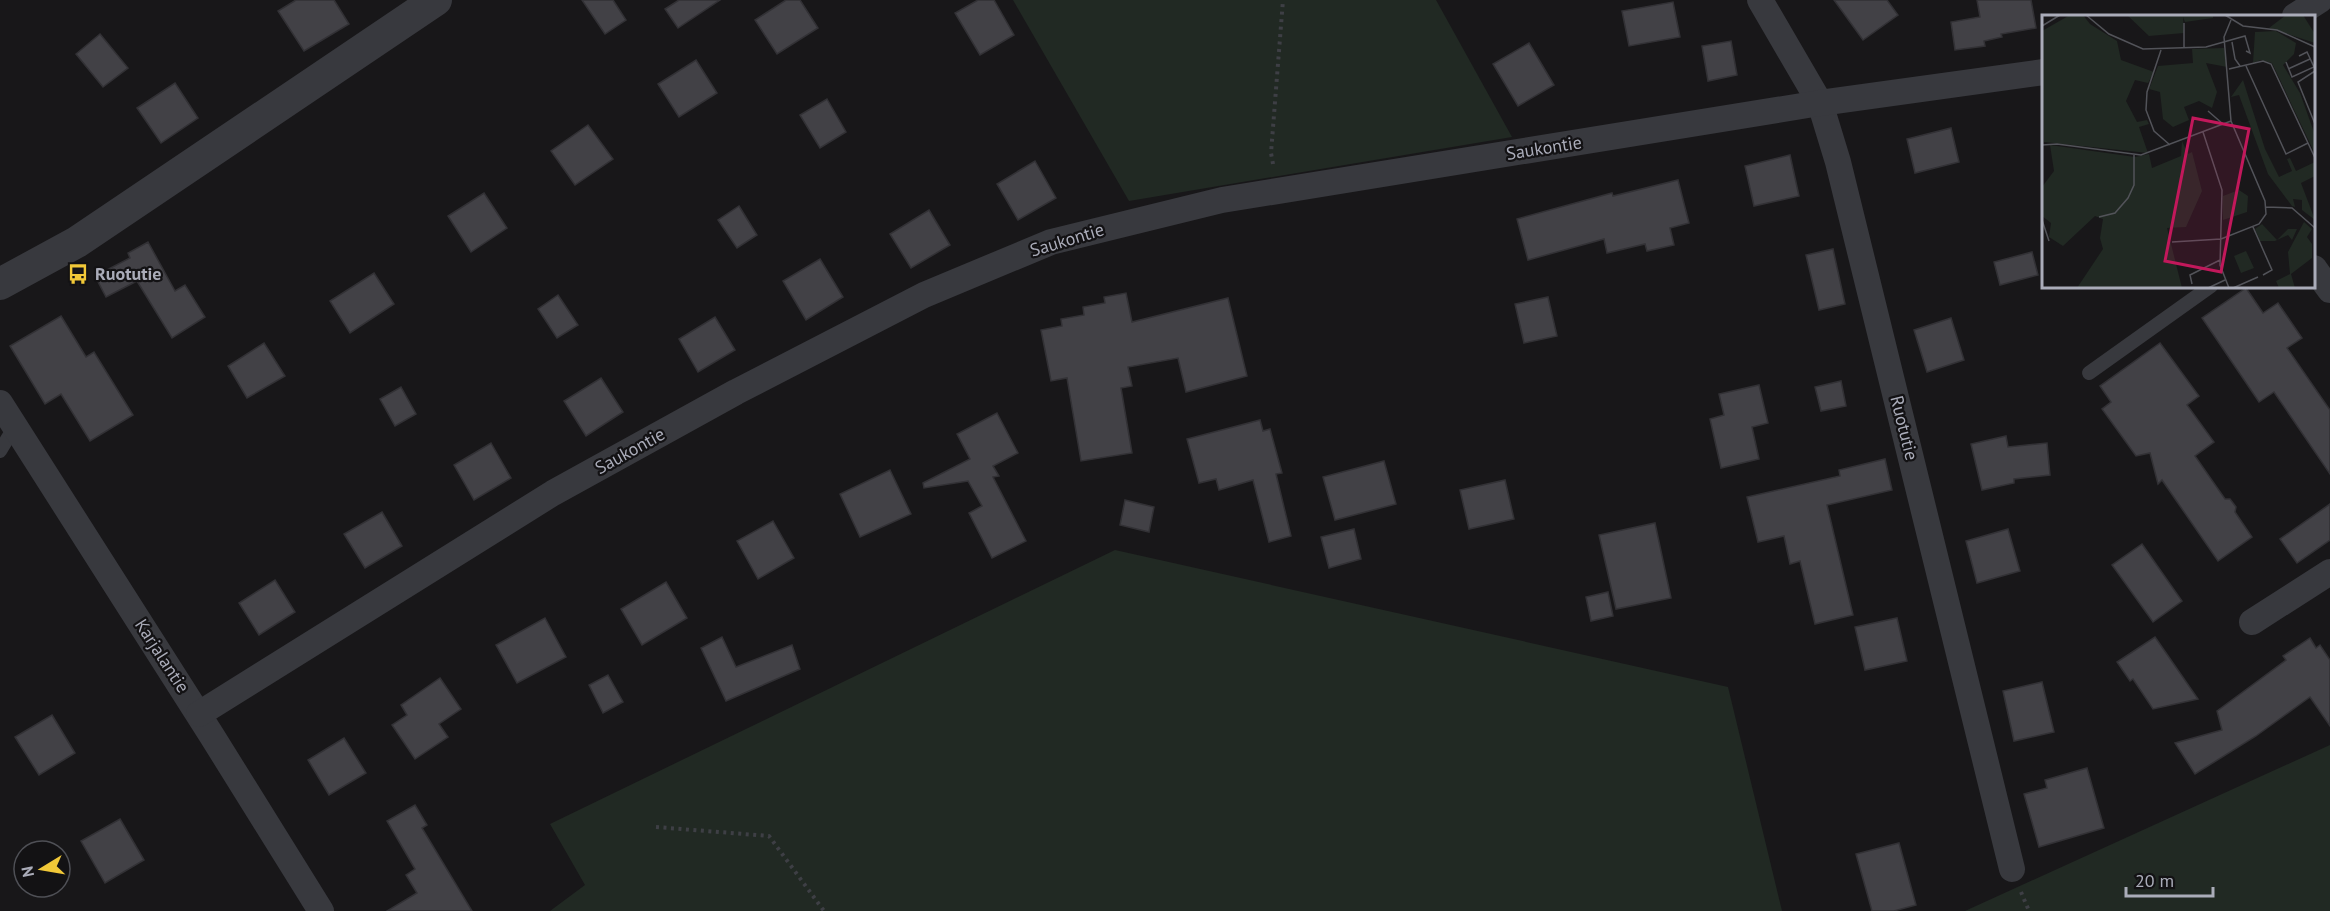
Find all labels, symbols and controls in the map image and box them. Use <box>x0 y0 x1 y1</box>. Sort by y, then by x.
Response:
inset map <box>2042 15 2315 288</box>
street label: Saukontie <box>1505 130 1583 165</box>
street label: Saukontie <box>1027 217 1107 262</box>
bus stop icon: Ruotutie <box>66 262 90 286</box>
place label: Ruotutie <box>95 262 161 285</box>
street label: Ruotutie <box>1885 393 1924 463</box>
street label: Saukontie <box>591 422 669 479</box>
street label: Karjalantie <box>130 615 195 697</box>
north arrow <box>12 839 72 899</box>
scale bar <box>2126 860 2213 898</box>
text: N <box>16 865 38 879</box>
text: 20 m <box>2135 869 2174 892</box>

